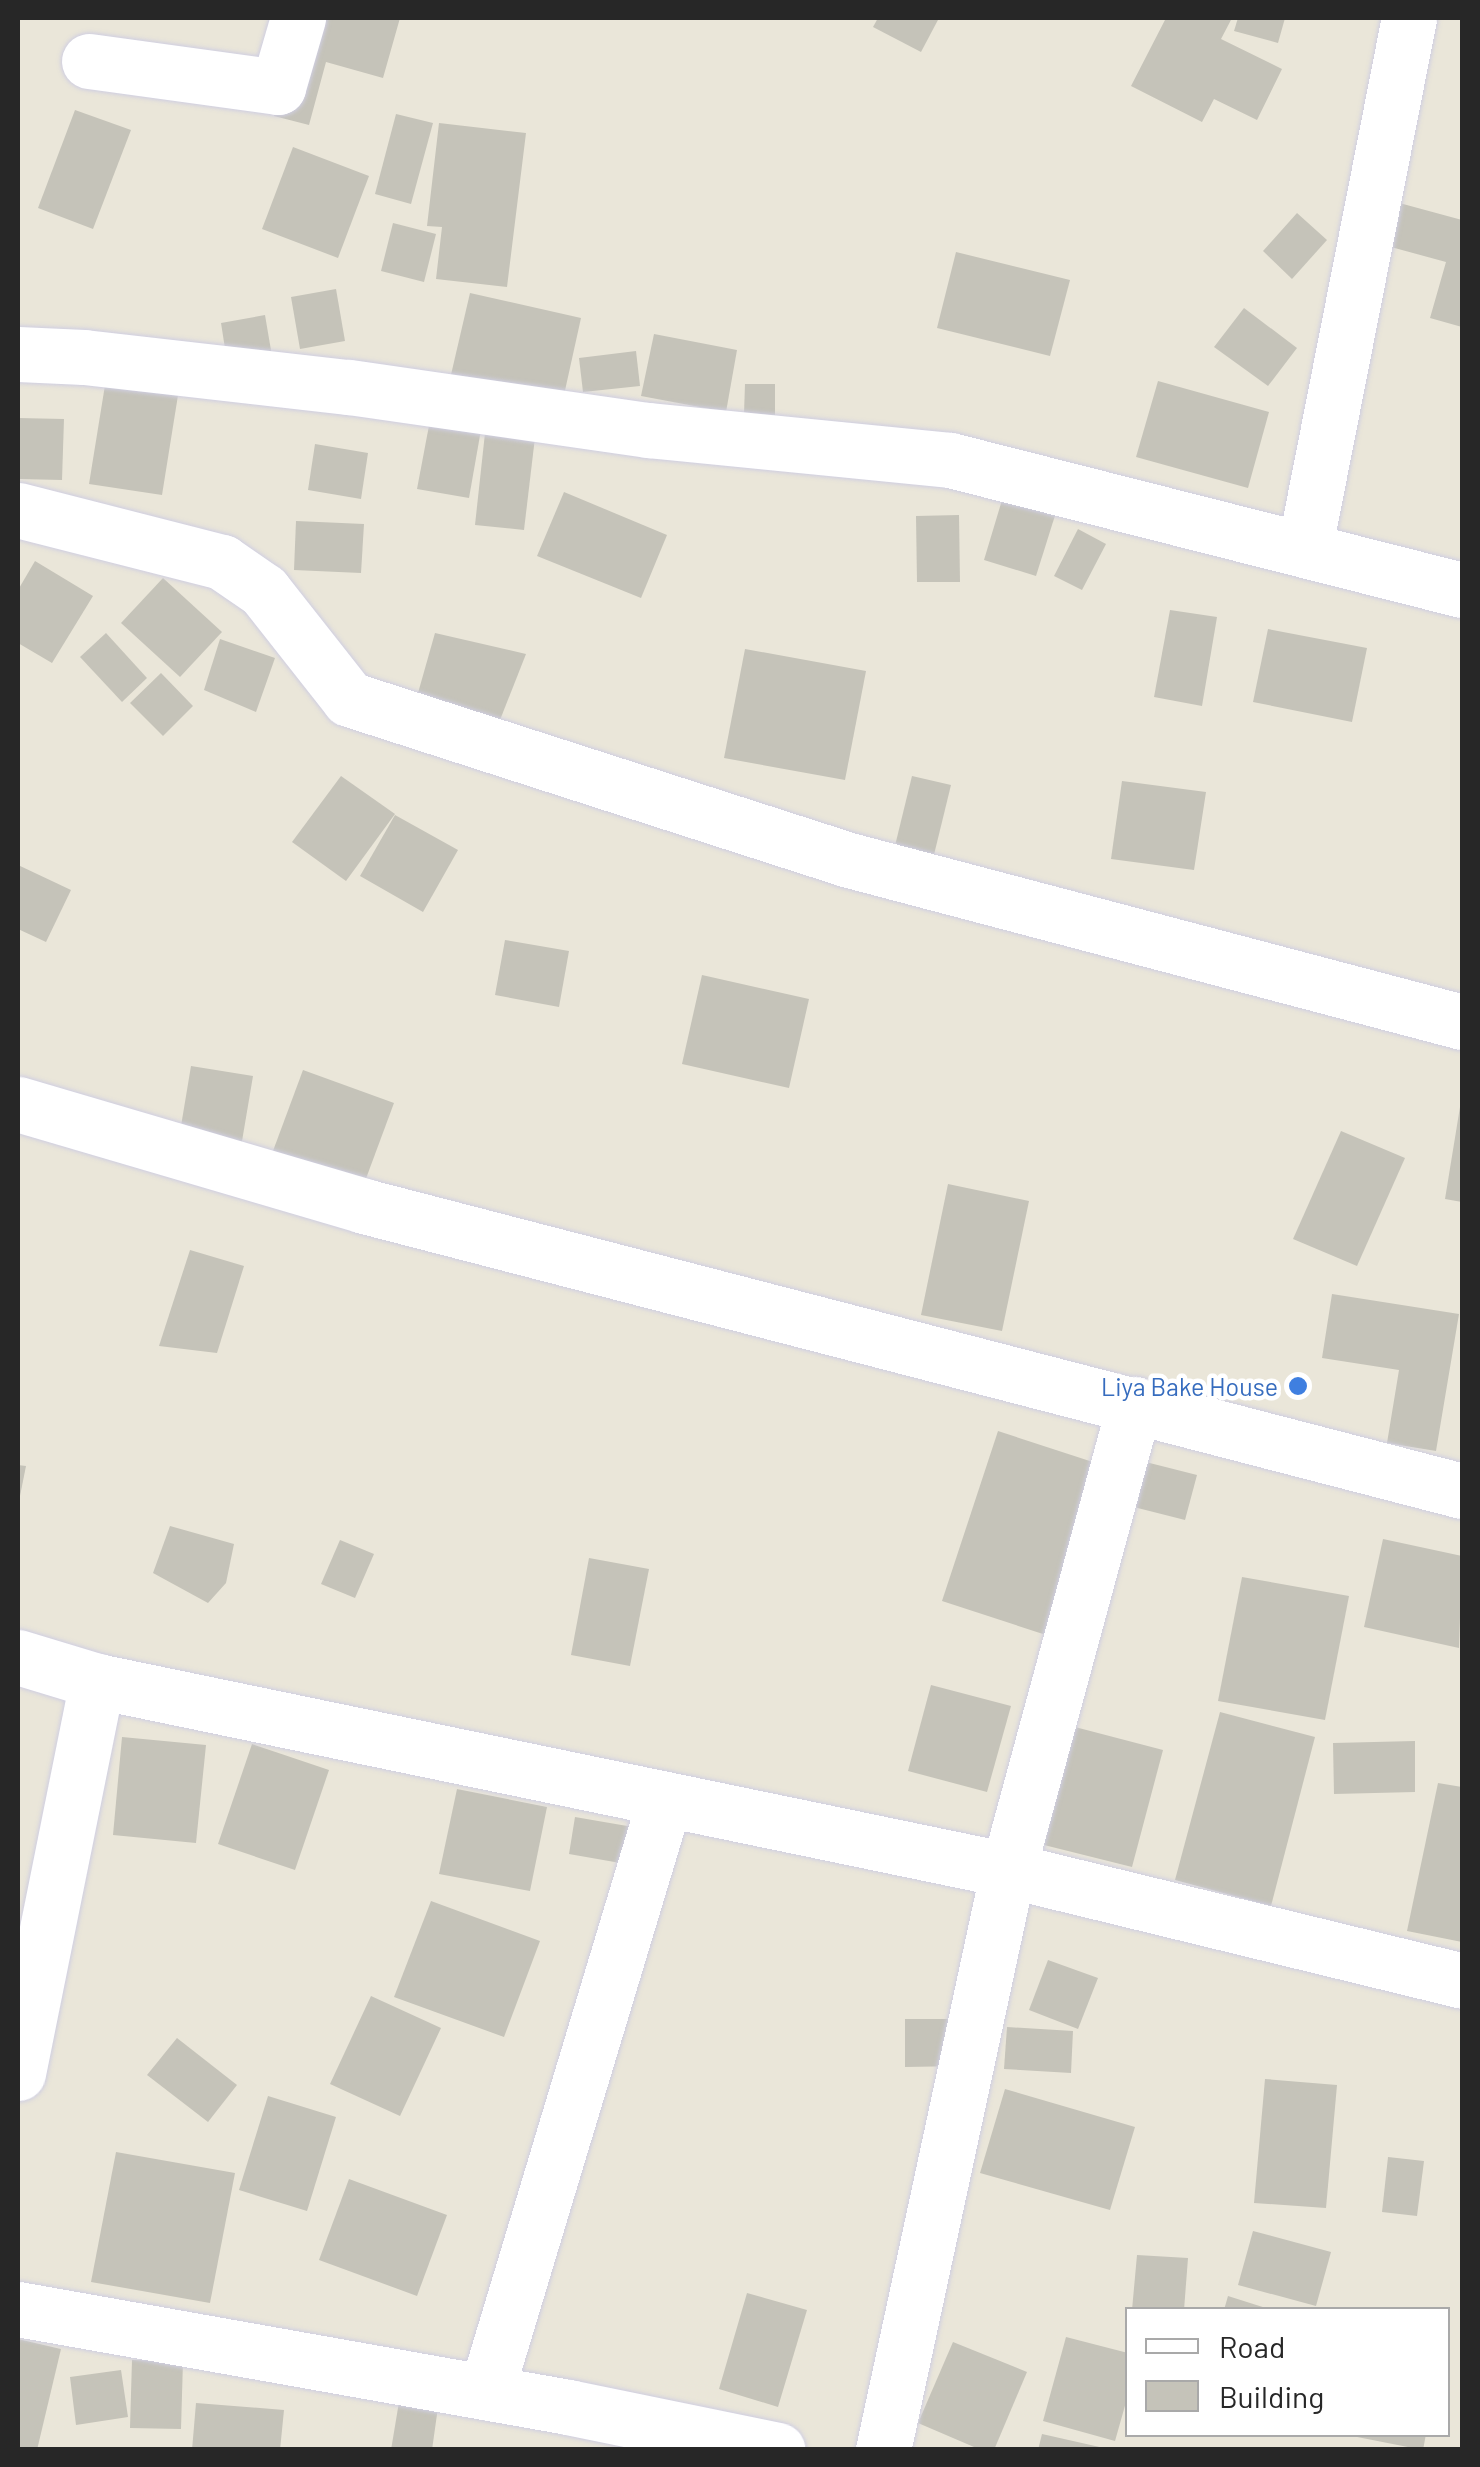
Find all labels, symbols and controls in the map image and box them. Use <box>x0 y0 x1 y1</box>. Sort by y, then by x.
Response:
place label: Liya Bake House <box>1101 1371 1278 1401</box>
marker: Liya Bake House <box>1287 1375 1309 1397</box>
legend <box>1125 2307 1450 2437</box>
text: Road <box>1219 2328 1285 2364</box>
text: Building <box>1219 2378 1324 2414</box>

